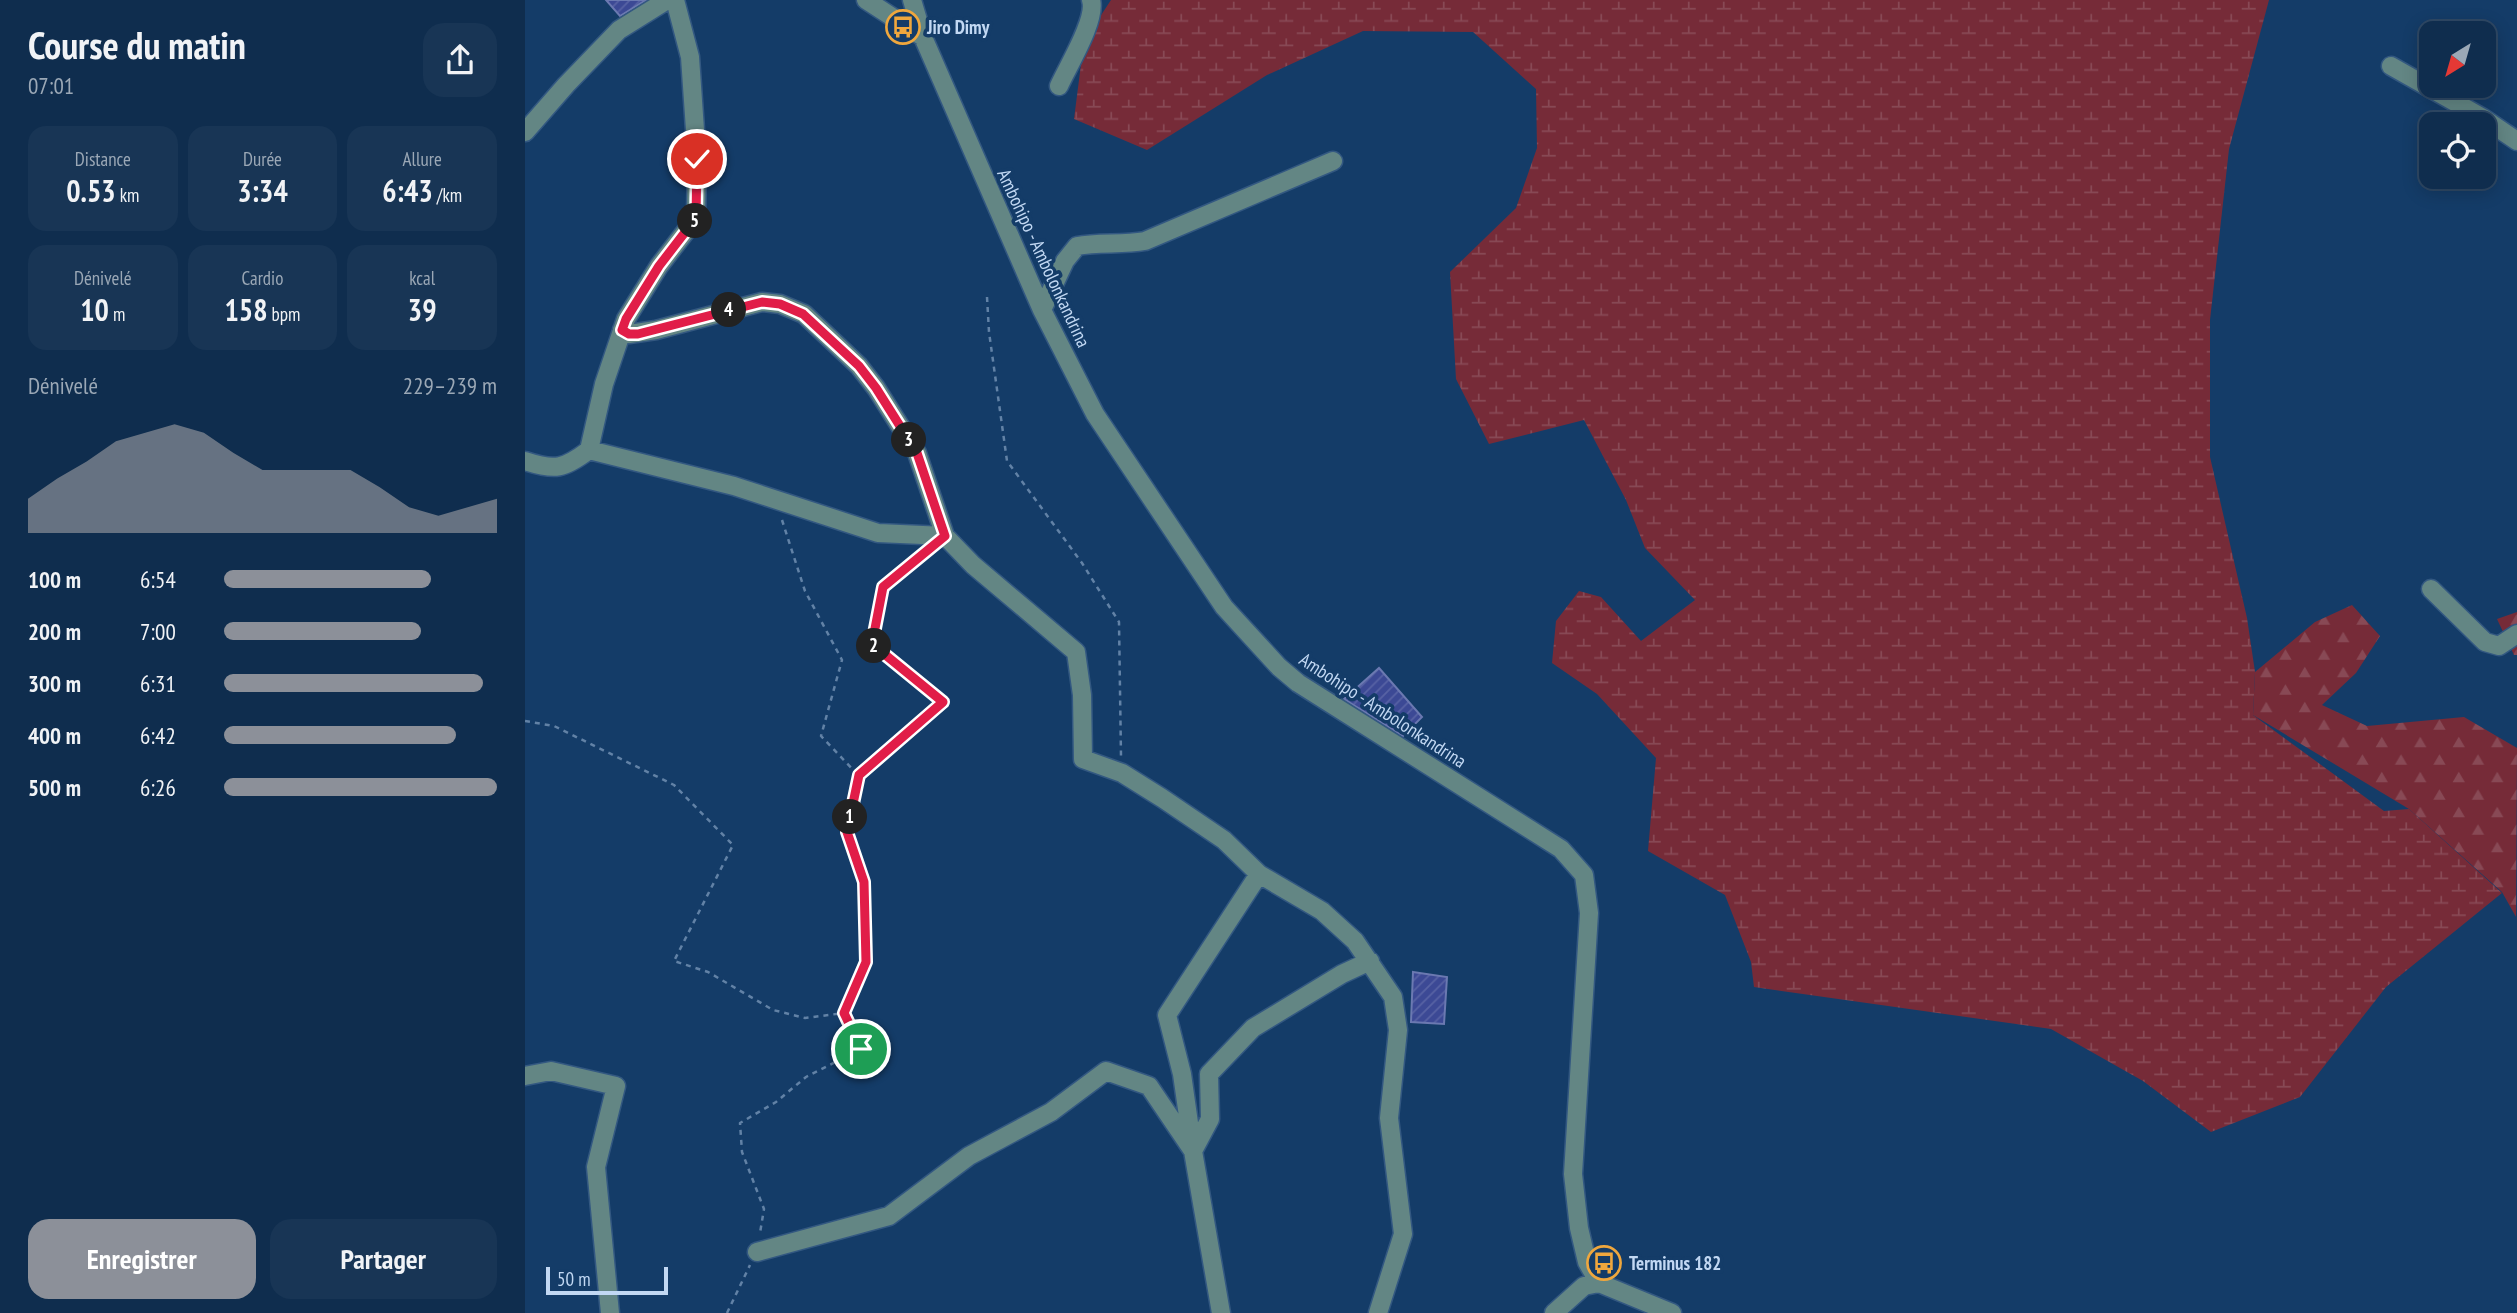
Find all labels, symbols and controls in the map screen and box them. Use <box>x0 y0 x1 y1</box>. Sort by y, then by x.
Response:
bus stop icon: Jiro Dimy <box>884 8 922 46</box>
place label: Jiro Dimy <box>926 15 990 39</box>
text: Course du matin <box>28 20 246 69</box>
north arrow <box>2419 21 2495 98</box>
map controls <box>2419 21 2496 189</box>
button: share <box>423 23 497 97</box>
text: 07:01 <box>28 71 74 100</box>
button: locate <box>2419 112 2496 189</box>
pin <box>667 129 727 189</box>
icon: check <box>678 140 716 178</box>
text: Distance <box>75 147 131 171</box>
text: Durée <box>243 147 282 171</box>
text: Allure <box>403 147 442 171</box>
street label: Ambohipo - Ambolonkandrina <box>992 165 1096 351</box>
text: 0.53 <box>66 171 116 210</box>
text: 3:34 <box>237 171 288 210</box>
text: 6:43 <box>382 171 433 210</box>
text: km <box>116 183 139 207</box>
text: /km <box>433 183 462 207</box>
pin: 5 <box>677 204 713 238</box>
text: 5 <box>690 208 699 232</box>
text: Dénivelé <box>74 266 132 290</box>
text: Cardio <box>242 266 283 290</box>
text: kcal <box>409 266 435 290</box>
text: 10 <box>80 290 109 329</box>
text: 158 <box>225 290 268 329</box>
text: 39 <box>408 290 437 329</box>
pin: 4 <box>711 292 747 328</box>
text: 4 <box>724 297 733 321</box>
text: m <box>109 302 125 326</box>
text: bpm <box>268 302 300 326</box>
text: Dénivelé <box>28 371 98 400</box>
text: 229–239 m <box>403 371 497 400</box>
pin: 3 <box>891 422 927 458</box>
text: 3 <box>904 427 913 451</box>
text: 100 m <box>28 565 81 594</box>
text: 6:54 <box>140 565 176 594</box>
text: 200 m <box>28 617 81 646</box>
text: 7:00 <box>140 617 176 646</box>
pin: 2 <box>857 628 891 664</box>
text: 2 <box>869 633 878 657</box>
street label: Ambohipo - Ambolonkandrina <box>1295 647 1471 773</box>
text: 300 m <box>28 669 81 698</box>
text: 6:31 <box>140 669 176 698</box>
text: 400 m <box>28 721 81 750</box>
text: 6:42 <box>140 721 176 750</box>
text: 500 m <box>28 773 81 802</box>
text: 6:26 <box>140 773 176 802</box>
pin: 1 <box>833 800 867 834</box>
text: 1 <box>845 804 854 828</box>
pin <box>831 1019 891 1079</box>
icon: arrive <box>842 1030 880 1068</box>
button: Enregistrer <box>28 1219 256 1299</box>
button: Partager <box>270 1219 497 1299</box>
bus stop icon: Terminus 182 <box>1585 1244 1623 1282</box>
place label: Terminus 182 <box>1629 1251 1721 1275</box>
scale bar <box>546 1264 669 1296</box>
text: 50 m <box>557 1267 591 1291</box>

